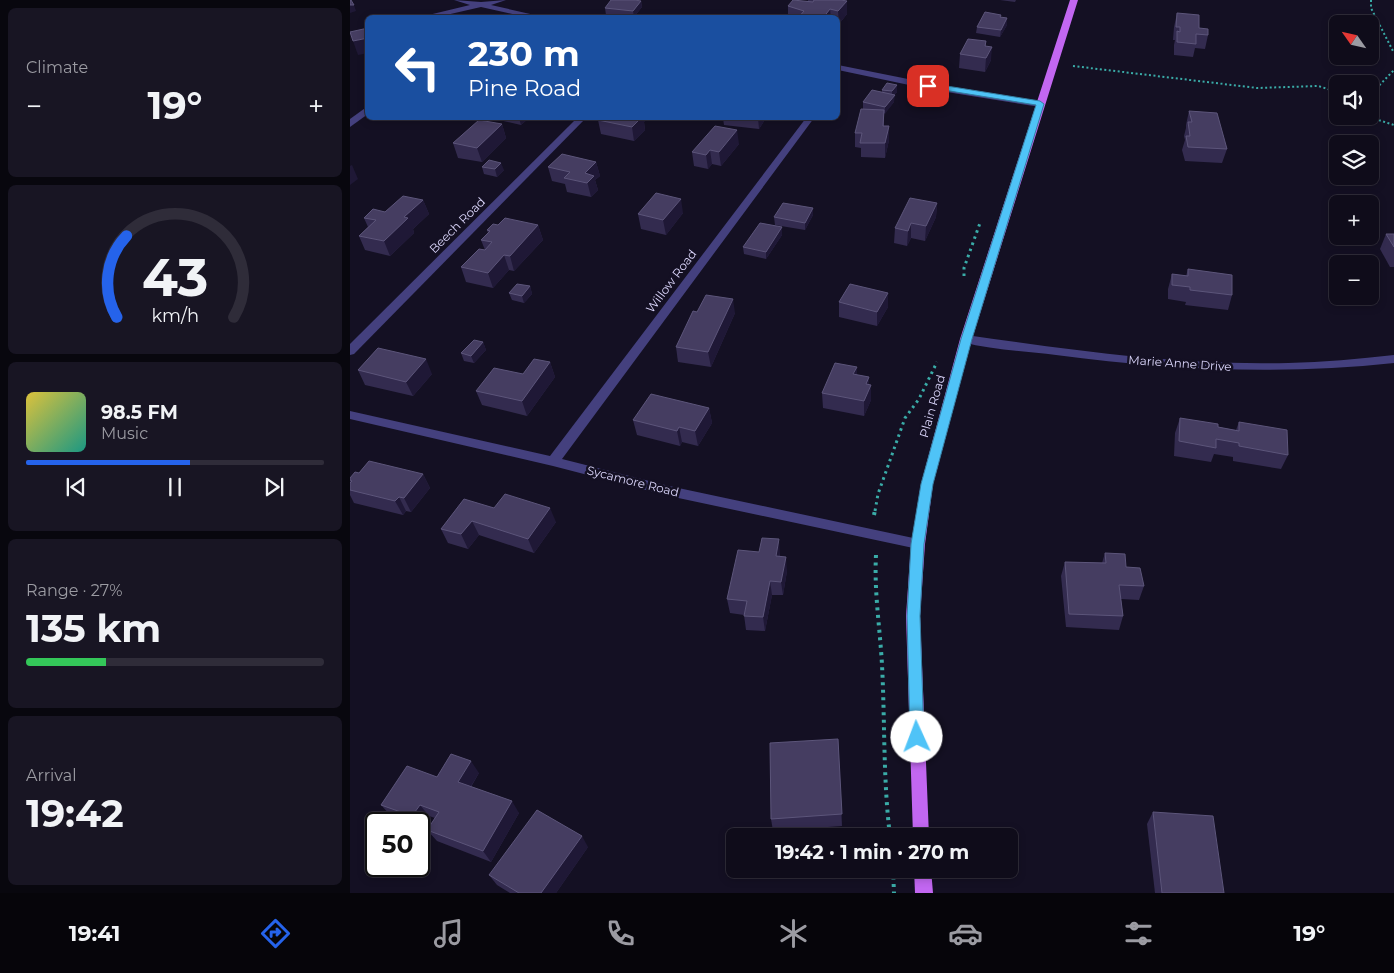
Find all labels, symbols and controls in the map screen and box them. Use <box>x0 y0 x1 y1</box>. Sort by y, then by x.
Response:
north arrow <box>1329 15 1379 65</box>
map controls <box>1329 15 1379 305</box>
text: 230 m <box>468 32 580 75</box>
icon: left <box>385 35 450 100</box>
text: Climate <box>26 58 88 77</box>
pin <box>907 65 949 107</box>
icon: arrive <box>914 72 942 100</box>
text: Pine Road <box>468 75 581 102</box>
button: sound <box>1329 75 1379 125</box>
text: 19° <box>148 82 203 129</box>
text: − <box>26 89 42 123</box>
text: + <box>308 89 324 123</box>
button: layers <box>1329 135 1379 185</box>
street label: Beech Road <box>426 194 488 256</box>
button: + <box>1329 195 1379 245</box>
text: 43 <box>142 246 208 309</box>
street label: Willow Road <box>642 246 700 316</box>
button: − <box>1329 255 1379 305</box>
text: km/h <box>151 305 199 326</box>
street label: Marie Anne Drive <box>1128 352 1232 374</box>
street label: Plain Road <box>916 373 948 439</box>
text: 98.5 FM <box>101 401 178 424</box>
text: Music <box>101 424 148 443</box>
street label: Sycamore Road <box>585 462 681 500</box>
icon: previous <box>62 473 90 501</box>
icon: pause <box>161 473 189 501</box>
icon: next <box>260 473 288 501</box>
text: Range · 27% <box>26 581 123 600</box>
text: 135 km <box>26 605 161 652</box>
position arrow <box>890 710 942 762</box>
text: Arrival <box>26 766 76 785</box>
text: 19:42 <box>26 790 124 837</box>
speed limit sign: 50 <box>365 812 430 877</box>
text: 19:42 · 1 min · 270 m <box>775 841 969 864</box>
icon: directions <box>258 916 293 951</box>
icon: music <box>431 916 466 951</box>
icon: phone <box>603 916 638 951</box>
icon: climate <box>776 916 811 951</box>
icon: car <box>948 916 983 951</box>
icon: filters <box>1121 916 1156 951</box>
text: 19:41 <box>69 920 120 947</box>
text: 19° <box>1293 920 1325 947</box>

